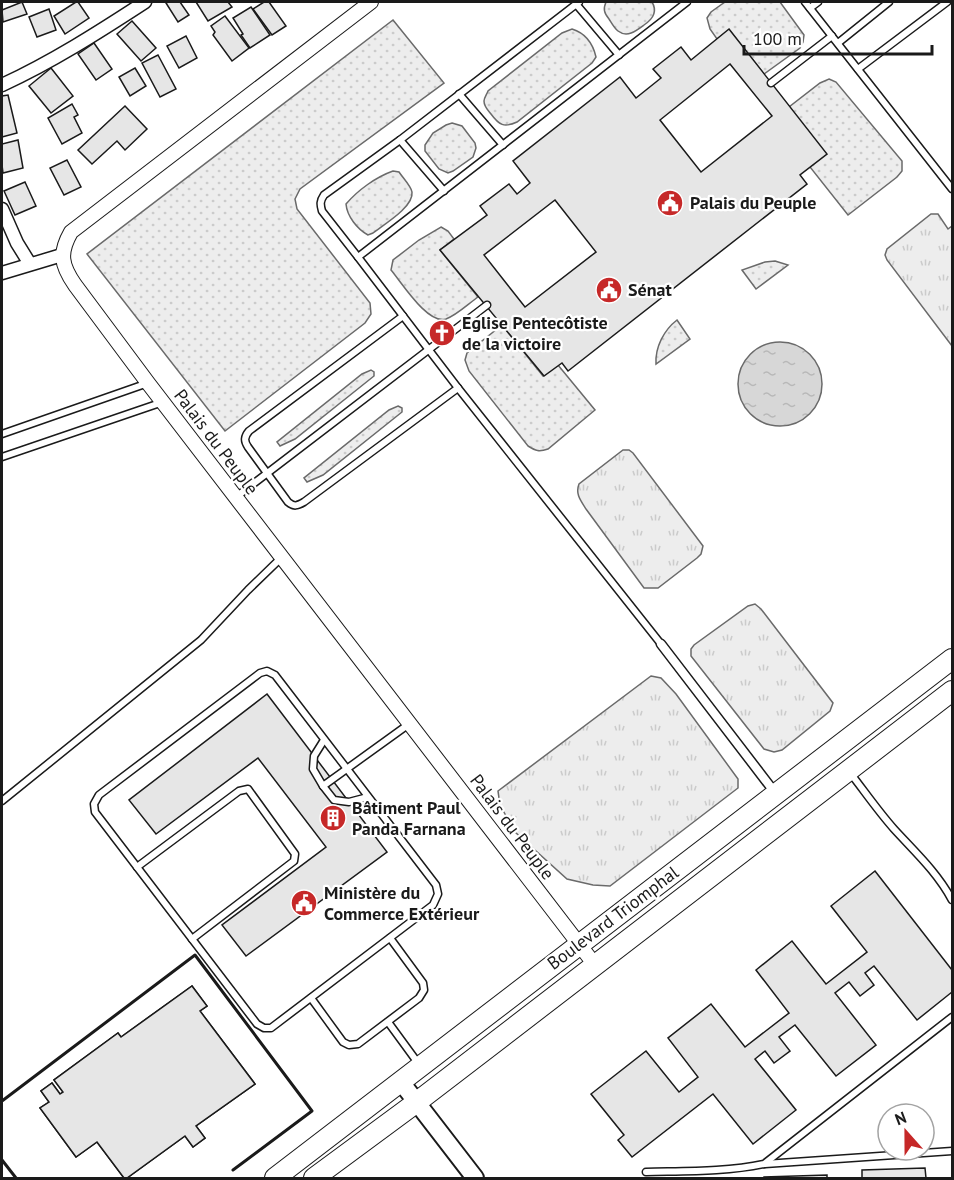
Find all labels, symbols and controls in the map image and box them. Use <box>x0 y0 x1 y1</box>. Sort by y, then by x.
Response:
scale bar <box>744 18 932 56</box>
text: 100 m <box>753 27 802 50</box>
public building icon: Palais du Peuple <box>655 188 685 218</box>
place label: Palais du Peuple <box>690 191 817 214</box>
public building icon: Sénat <box>594 275 624 305</box>
place label: Sénat <box>628 278 672 301</box>
place label: Eglise Pentecôtiste de la victoire <box>462 311 608 355</box>
church icon: Eglise Pentecôtiste de la victoire <box>427 318 457 348</box>
street label: Palais du Peuple <box>169 384 264 499</box>
street label: Palais du Peuple <box>465 769 560 884</box>
place label: Bâtiment Paul Panda Farnana <box>352 796 466 840</box>
building icon: Bâtiment Paul Panda Farnana <box>318 803 348 833</box>
street label: Boulevard Triomphal <box>542 860 684 975</box>
place label: Ministère du Commerce Extérieur <box>324 881 480 925</box>
public building icon: Ministère du Commerce Extérieur <box>289 888 319 918</box>
north arrow <box>876 1102 936 1162</box>
text: N <box>892 1107 909 1129</box>

